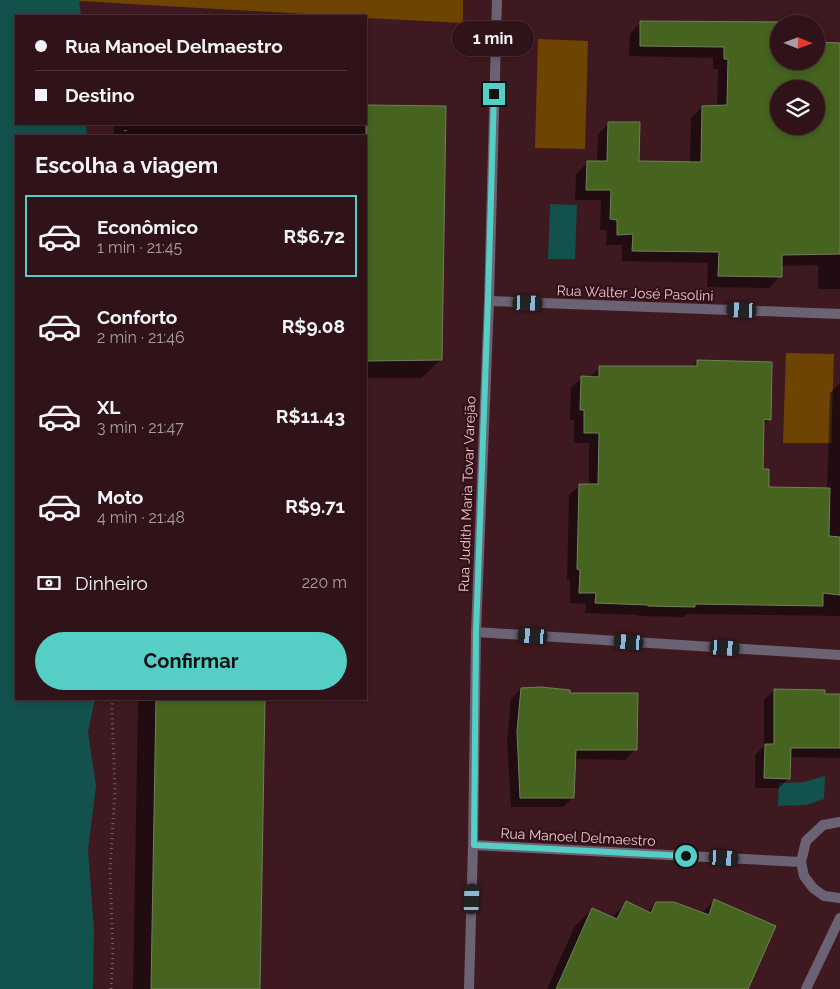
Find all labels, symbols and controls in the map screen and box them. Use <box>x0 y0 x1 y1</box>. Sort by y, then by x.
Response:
north arrow <box>770 15 825 70</box>
map controls <box>770 15 825 135</box>
callout: 1 min <box>453 22 535 56</box>
text: 1 min <box>473 29 513 48</box>
text: Rua Manoel Delmaestro <box>65 35 283 57</box>
button: layers <box>770 80 825 135</box>
route end <box>483 83 505 105</box>
text: Destino <box>65 84 134 106</box>
text: Escolha a viagem <box>35 152 218 178</box>
icon: car <box>37 214 82 259</box>
text: Econômico <box>97 216 198 238</box>
text: R$6.72 <box>284 225 345 247</box>
text: 1 min · 21:45 <box>97 238 182 257</box>
street label: Rua Walter José Pasolini <box>556 282 714 304</box>
car <box>512 295 543 311</box>
car <box>726 302 757 318</box>
icon: car <box>37 304 82 349</box>
text: Conforto <box>97 306 177 328</box>
text: R$9.08 <box>282 315 345 337</box>
text: 2 min · 21:46 <box>97 328 185 347</box>
icon: car <box>37 394 82 439</box>
text: XL <box>97 396 120 418</box>
street label: Rua Judith Maria Tovar Varejão <box>456 396 478 592</box>
text: R$11.43 <box>276 405 345 427</box>
text: 3 min · 21:47 <box>97 418 184 437</box>
icon: car <box>37 484 82 529</box>
text: Moto <box>97 486 143 508</box>
text: R$9.71 <box>285 495 345 517</box>
text: 4 min · 21:48 <box>97 508 185 527</box>
icon: cash <box>35 569 63 597</box>
text: Dinheiro <box>75 572 148 594</box>
text: 220 m <box>302 573 347 592</box>
car <box>517 627 548 645</box>
button: Confirmar <box>35 632 347 690</box>
car <box>613 633 644 651</box>
car <box>709 639 740 657</box>
street label: Rua Manoel Delmaestro <box>500 825 656 849</box>
route start <box>675 845 697 867</box>
car <box>708 850 739 866</box>
car <box>463 884 480 914</box>

